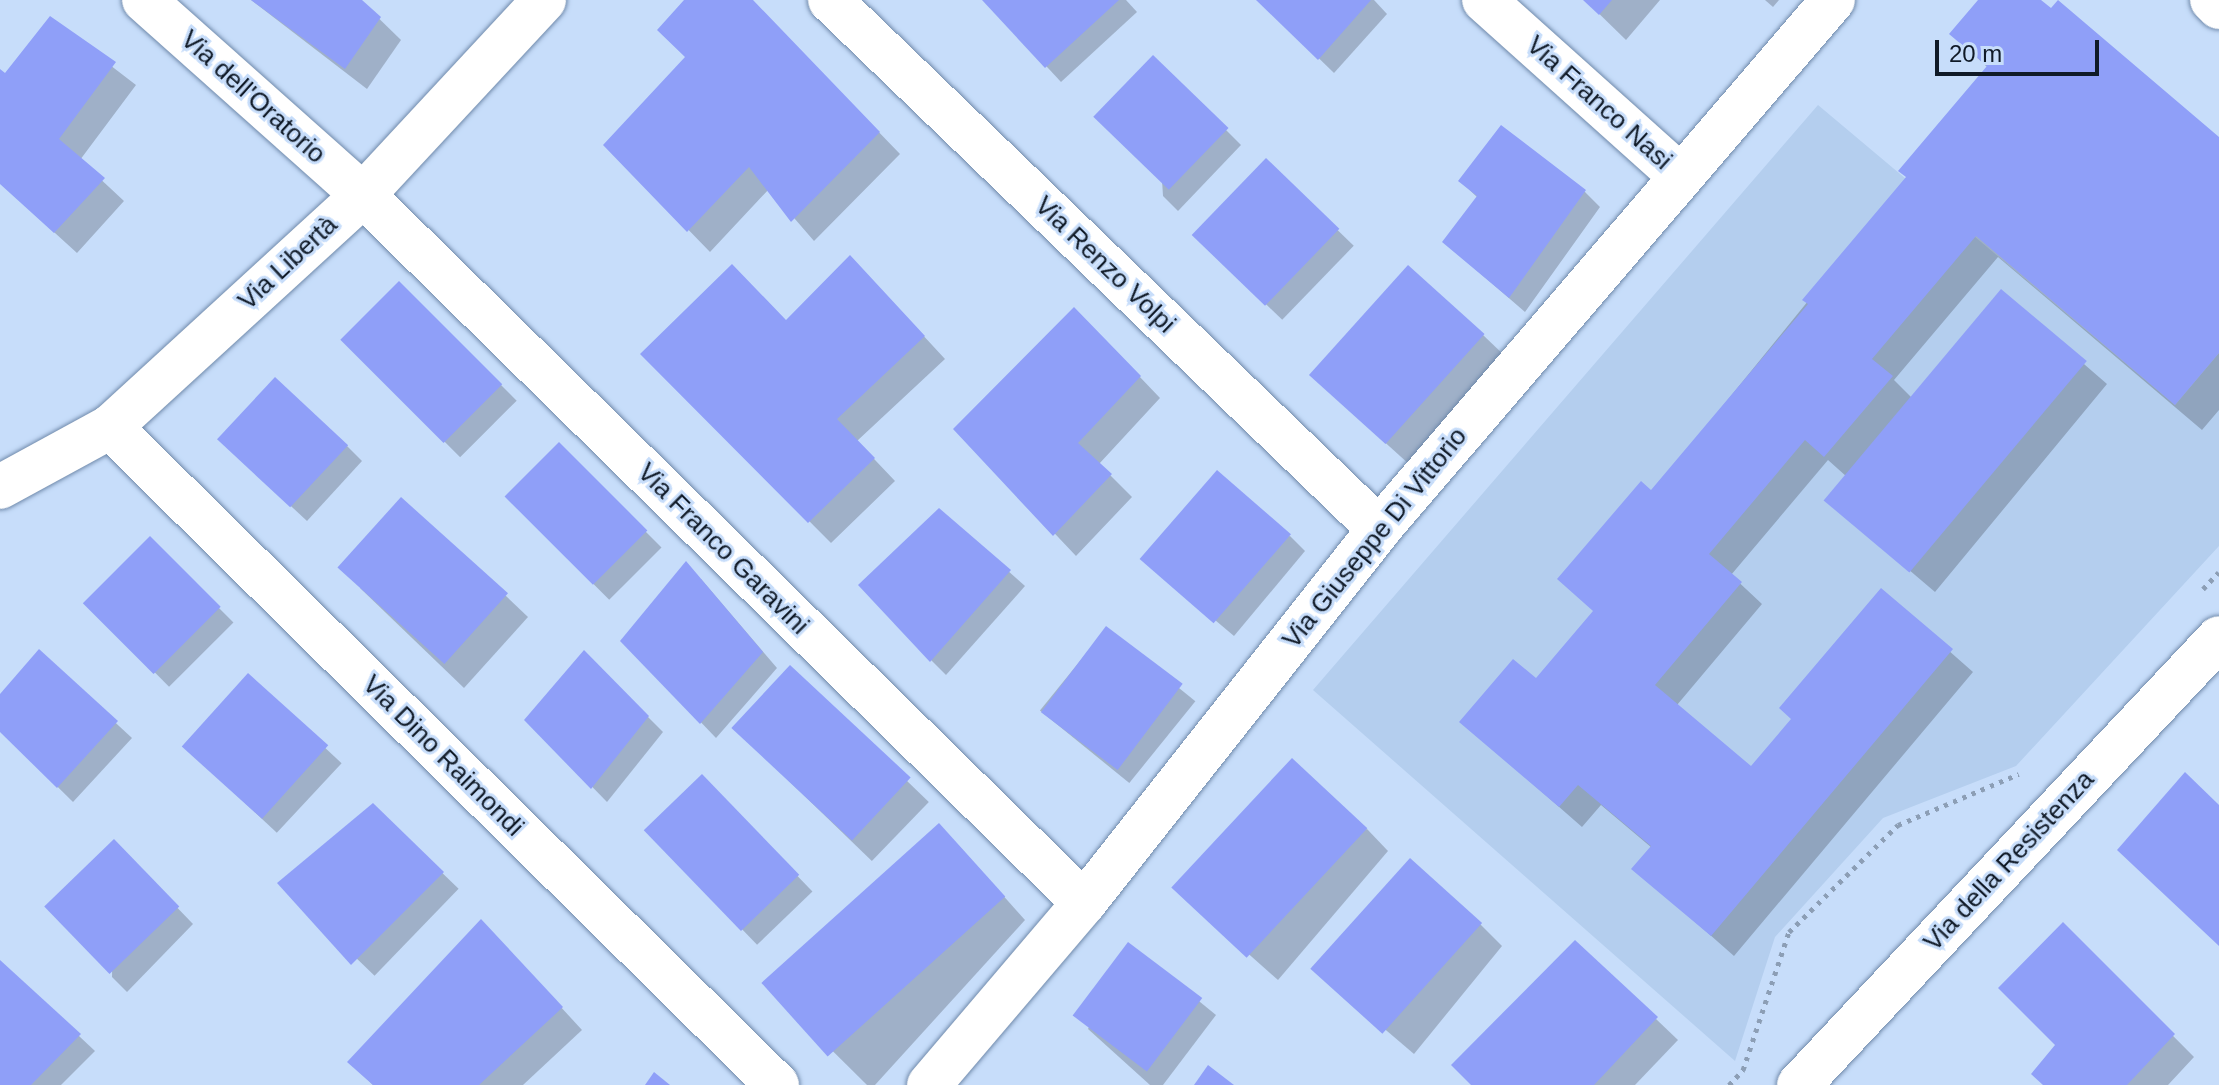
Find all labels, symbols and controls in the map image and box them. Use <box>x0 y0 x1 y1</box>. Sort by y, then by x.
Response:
street label: Via dell'Oratorio <box>174 24 332 170</box>
scale bar <box>1939 24 2103 74</box>
street label: Via Franco Nasi <box>1520 30 1678 176</box>
text: 20 m <box>1949 40 2002 67</box>
street label: Via Renzo Volpi <box>1028 190 1182 340</box>
street label: Via Libertà <box>232 209 344 317</box>
street label: Via Giuseppe Di Vittorio <box>1276 421 1474 655</box>
street label: Via Franco Garavini <box>631 457 815 641</box>
street label: Via Dino Raimondi <box>356 669 530 843</box>
street label: Via della Resistenza <box>1917 764 2101 958</box>

